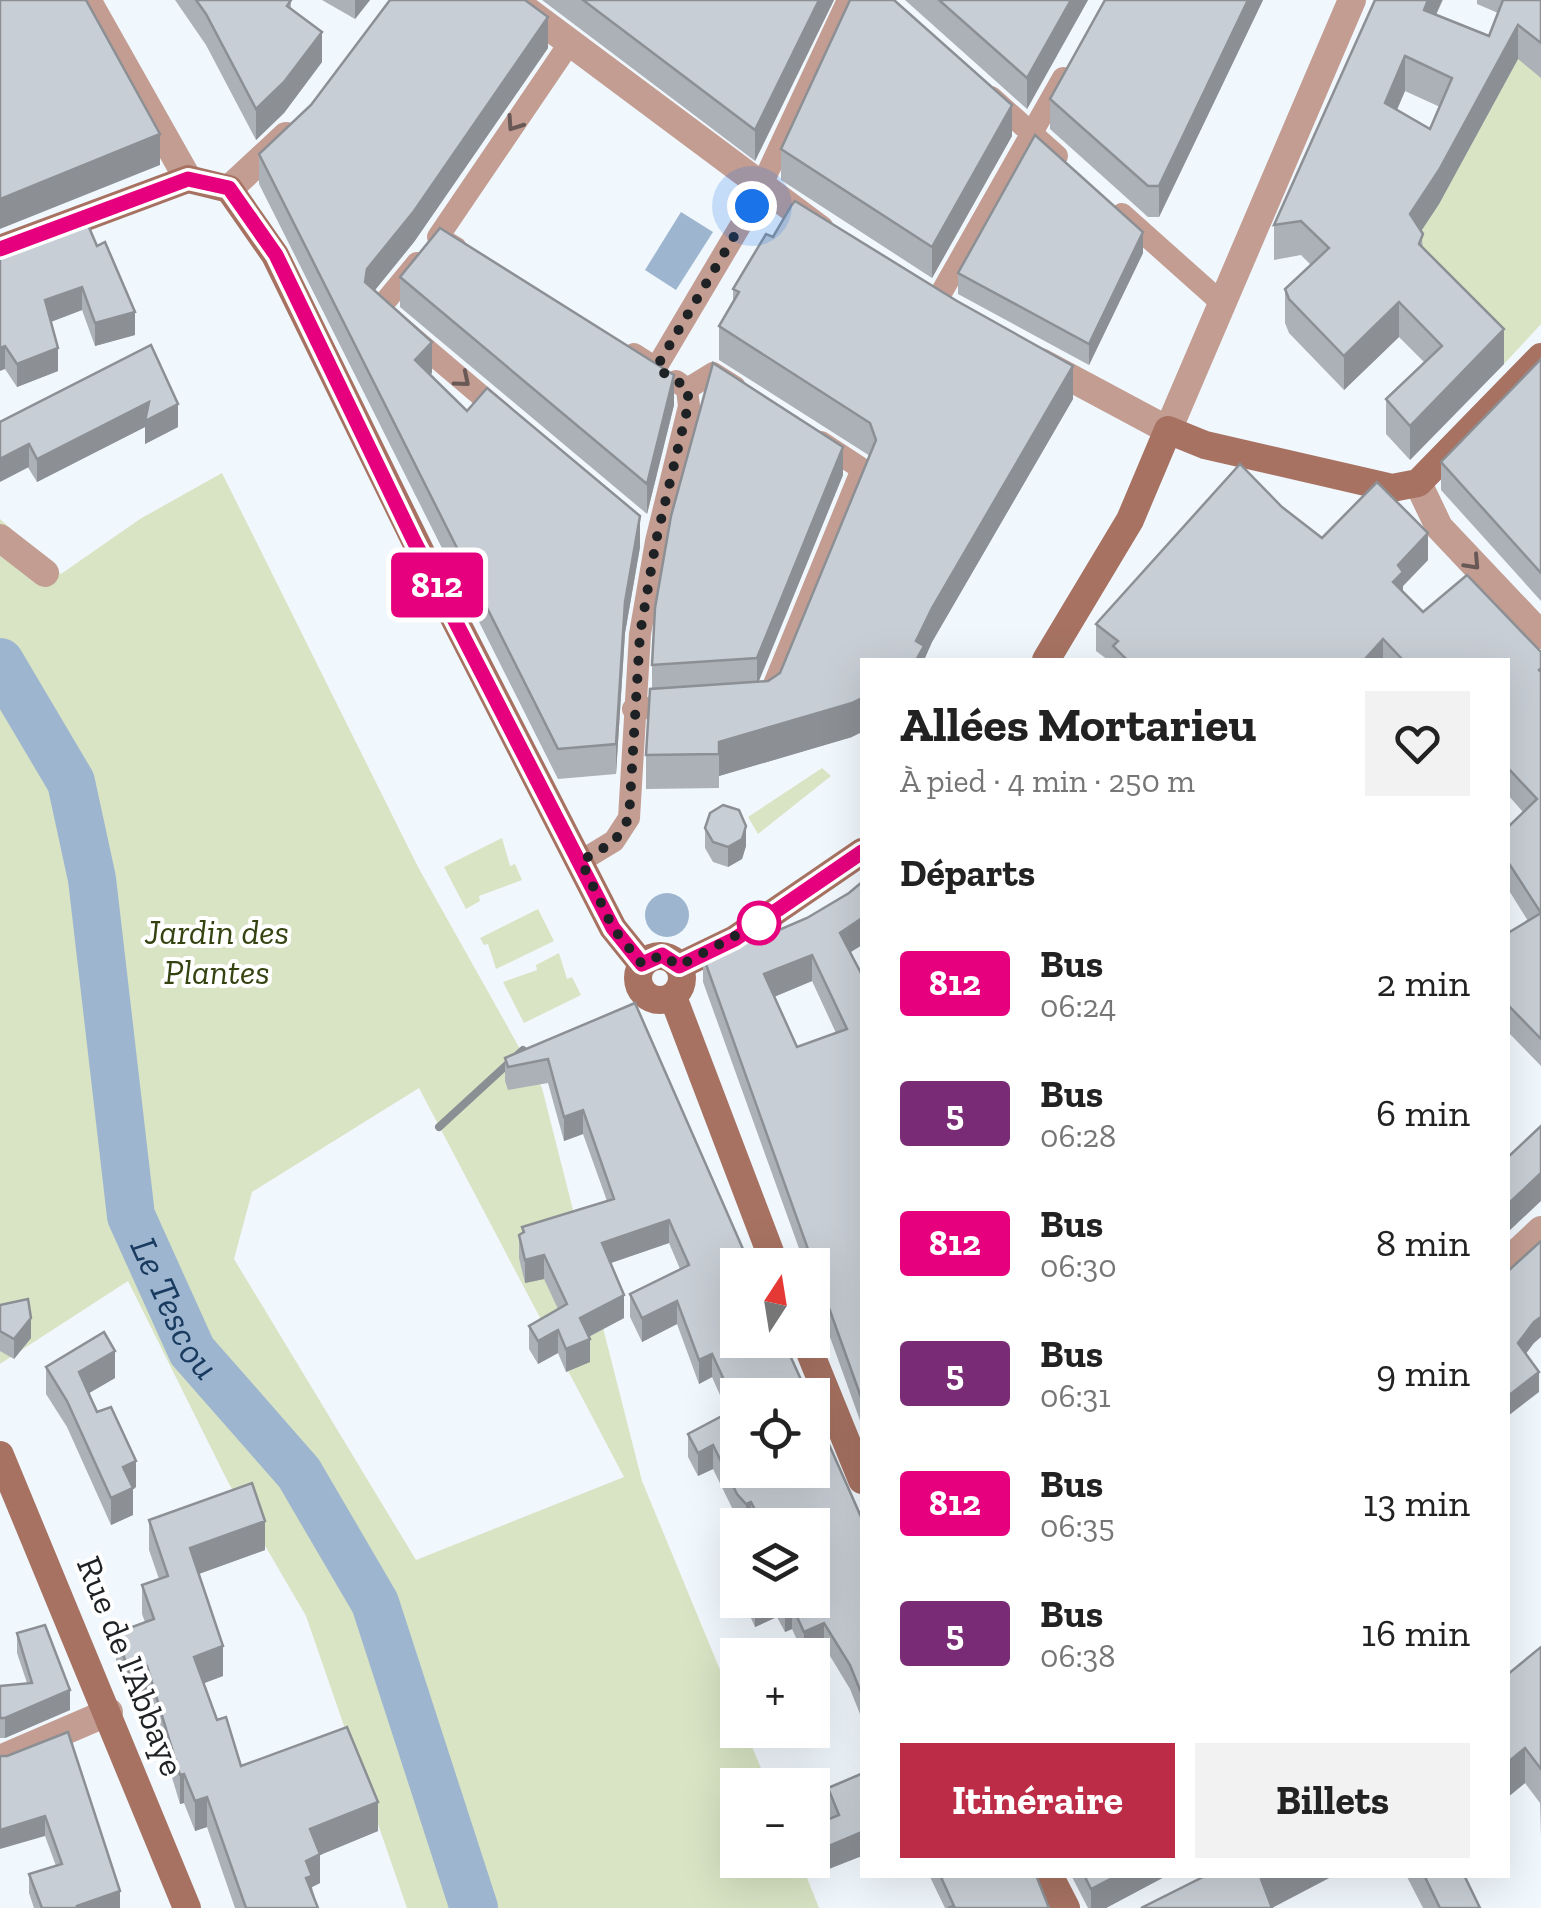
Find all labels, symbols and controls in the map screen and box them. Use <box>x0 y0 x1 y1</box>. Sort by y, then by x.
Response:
one-way arrow <box>508 114 527 132</box>
your location <box>727 181 777 231</box>
one-way arrow <box>451 368 469 386</box>
one-way arrow <box>1461 551 1479 569</box>
line badge: 812 <box>380 552 494 618</box>
text: 812 <box>411 564 463 606</box>
button: heart <box>1365 691 1470 796</box>
text: Allées Mortarieu <box>900 696 1256 753</box>
text: À pied · 4 min · 250 m <box>900 762 1195 800</box>
text: Départs <box>900 850 1035 896</box>
unlabelled marker <box>738 902 780 944</box>
park label: Jardin des Plantes <box>144 911 289 993</box>
text: Bus <box>1040 941 1103 987</box>
text: 2 min <box>1377 960 1470 1006</box>
text: 812 <box>929 962 981 1004</box>
text: 06:24 <box>1040 987 1116 1025</box>
text: Bus <box>1040 1071 1103 1117</box>
text: 6 min <box>1376 1090 1470 1136</box>
text: 5 <box>946 1092 964 1134</box>
text: 06:28 <box>1040 1117 1116 1155</box>
text: Bus <box>1040 1201 1103 1247</box>
text: 8 min <box>1376 1220 1470 1266</box>
text: 812 <box>929 1222 981 1264</box>
water label: Le Tescou <box>121 1230 229 1389</box>
text: 06:30 <box>1040 1247 1117 1285</box>
north arrow <box>720 1248 830 1358</box>
map controls <box>720 1248 830 1878</box>
text: Bus <box>1040 1331 1103 1377</box>
text: 9 min <box>1376 1350 1470 1396</box>
text: 5 <box>946 1352 964 1394</box>
text: 06:31 <box>1040 1377 1111 1415</box>
button: locate <box>720 1378 830 1488</box>
text: Bus <box>1040 1461 1103 1507</box>
text: 13 min <box>1363 1480 1470 1526</box>
text: 812 <box>929 1482 981 1524</box>
text: 06:35 <box>1040 1507 1115 1545</box>
button: layers <box>720 1508 830 1618</box>
street label: Rue de l'Abbaye <box>68 1550 194 1782</box>
text: Bus <box>1040 1591 1103 1637</box>
text: 16 min <box>1361 1610 1470 1656</box>
text: 5 <box>946 1612 964 1654</box>
text: 06:38 <box>1040 1637 1115 1675</box>
button: + <box>720 1638 830 1748</box>
button: Itinéraire <box>900 1743 1175 1858</box>
button: Billets <box>1195 1743 1470 1858</box>
button: − <box>720 1768 830 1878</box>

